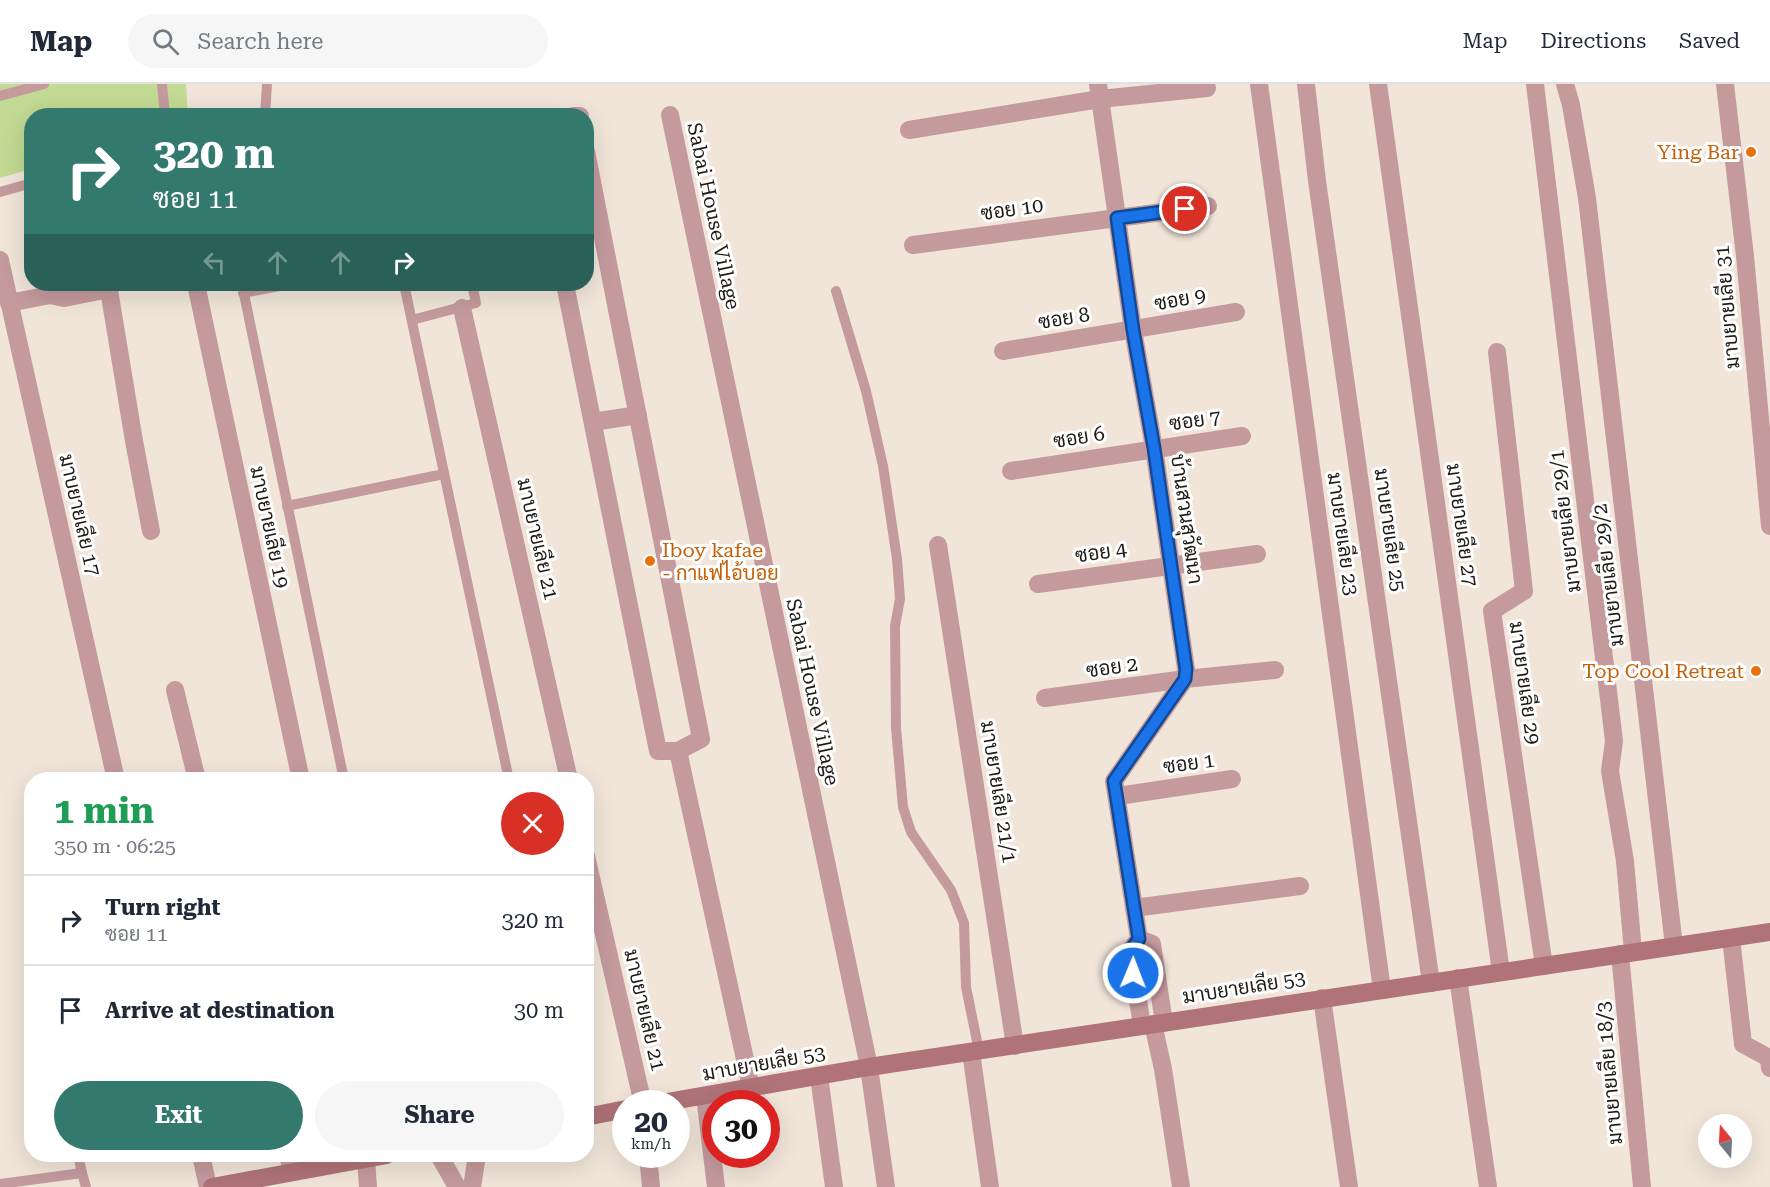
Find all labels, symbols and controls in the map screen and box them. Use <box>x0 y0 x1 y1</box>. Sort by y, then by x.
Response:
search box <box>128 14 548 68</box>
text: Map <box>30 25 92 58</box>
icon: search <box>149 25 182 58</box>
text: Search here <box>197 29 323 54</box>
text: Map <box>1463 29 1507 53</box>
text: Directions <box>1540 29 1646 53</box>
text: Saved <box>1679 29 1740 53</box>
street label: Sabai House Village <box>682 120 746 312</box>
text: 320 m <box>153 129 275 178</box>
icon: right <box>54 132 132 210</box>
place label: Ying Bar <box>1657 140 1739 164</box>
marker: Ying Bar <box>1744 145 1758 159</box>
text: ซอย 11 <box>153 183 238 215</box>
pin <box>1159 183 1210 234</box>
icon: arrive <box>1168 192 1201 225</box>
street label: ซอย 10 <box>979 193 1045 225</box>
street label: มาบยายเลีย 31 <box>1709 244 1744 370</box>
icon: left <box>198 246 231 279</box>
icon: ahead <box>261 246 294 279</box>
icon: ahead <box>324 246 357 279</box>
icon: right <box>387 246 420 279</box>
street label: ซอย 9 <box>1152 283 1208 315</box>
street label: ซอย 8 <box>1037 302 1091 334</box>
street label: ซอย 7 <box>1168 405 1222 435</box>
street label: ซอย 6 <box>1052 421 1106 453</box>
street label: มาบยายเลีย 29/1 <box>1543 448 1586 594</box>
street label: มาบยายเลีย 17 <box>54 452 107 578</box>
street label: บ้านสวนสุวัฒนา <box>1164 453 1208 586</box>
street label: มาบยายเลีย 27 <box>1441 462 1484 588</box>
street label: มาบยายเลีย 19 <box>245 464 296 590</box>
street label: มาบยายเลีย 25 <box>1369 467 1412 593</box>
street label: มาบยายเลีย 23 <box>1322 471 1365 597</box>
street label: มาบยายเลีย 21 <box>512 476 565 602</box>
street label: มาบยายเลีย 29/2 <box>1586 502 1629 648</box>
street label: ซอย 4 <box>1074 536 1129 567</box>
place label: Iboy kafae - กาแฟไอ้บอย <box>662 538 779 585</box>
marker: Iboy kafae - กาแฟไอ้บอย <box>643 554 657 568</box>
street label: Sabai House Village <box>781 596 845 788</box>
street label: มาบยายเลีย 29 <box>1504 620 1547 746</box>
street label: ซอย 2 <box>1085 652 1139 682</box>
place label: Top Cool Retreat <box>1582 659 1745 683</box>
marker: Top Cool Retreat <box>1749 664 1763 678</box>
street label: มาบยายเลีย 21/1 <box>976 719 1023 865</box>
street label: ซอย 1 <box>1162 748 1216 778</box>
text: 1 min <box>54 790 154 832</box>
button: close <box>501 792 564 855</box>
text: 350 m · 06:25 <box>54 834 176 858</box>
text: Turn right <box>105 895 220 920</box>
icon: right <box>54 904 87 937</box>
text: 320 m <box>501 908 564 933</box>
text: ซอย 11 <box>105 922 168 946</box>
position arrow <box>1101 941 1165 1005</box>
street label: มาบยายเลีย 21 <box>619 947 672 1073</box>
street label: มาบยายเลีย 53 <box>1181 964 1307 1009</box>
icon: arrive <box>54 994 87 1027</box>
text: Arrive at destination <box>105 998 334 1023</box>
text: 30 m <box>514 998 564 1023</box>
street label: มาบยายเลีย 18/3 <box>1590 1000 1627 1146</box>
street label: มาบยายเลีย 53 <box>701 1039 827 1086</box>
button: Exit <box>54 1081 303 1150</box>
button: Share <box>315 1081 564 1150</box>
speed limit sign: 30 <box>702 1090 780 1168</box>
text: 20 <box>634 1104 668 1139</box>
north arrow <box>1698 1114 1752 1168</box>
map controls <box>1698 1114 1752 1168</box>
text: km/h <box>631 1135 671 1153</box>

